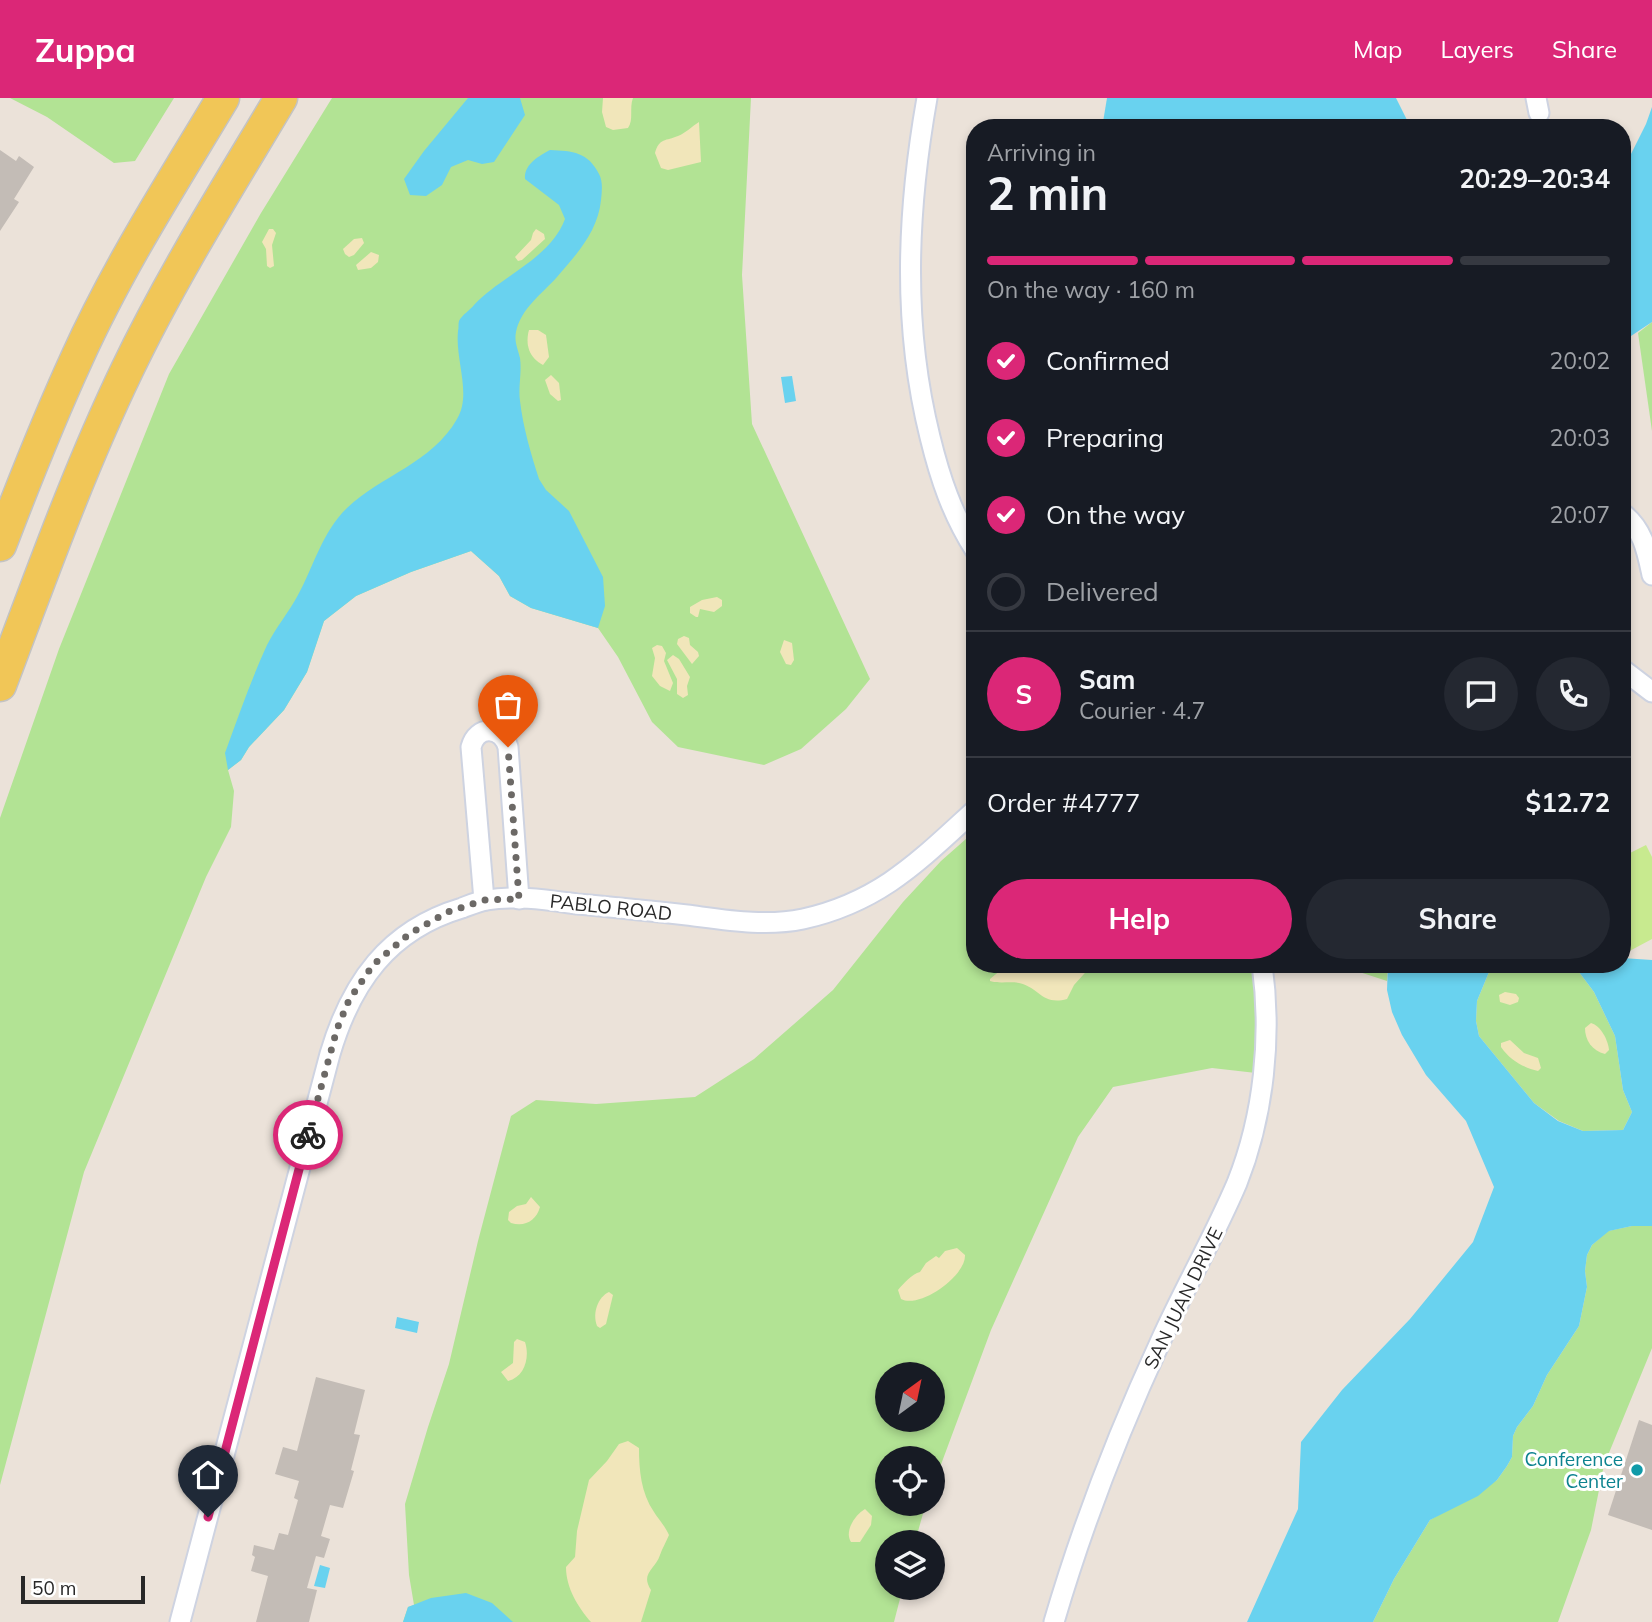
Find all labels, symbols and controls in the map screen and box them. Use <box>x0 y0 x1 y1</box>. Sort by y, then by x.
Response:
text: Zuppa <box>35 29 136 70</box>
text: Map <box>1353 34 1402 64</box>
text: Layers <box>1440 34 1514 64</box>
text: Share <box>1552 34 1617 64</box>
text: Arriving in <box>987 138 1096 167</box>
text: 20:29–20:34 <box>1459 162 1610 195</box>
text: 2 min <box>987 164 1108 222</box>
text: On the way · 160 m <box>987 275 1195 304</box>
icon: check <box>987 342 1025 380</box>
text: Confirmed <box>1046 344 1170 377</box>
text: 20:02 <box>1550 346 1610 375</box>
icon: check <box>987 419 1025 457</box>
text: Preparing <box>1046 421 1164 454</box>
text: 20:03 <box>1550 423 1610 452</box>
icon: check <box>987 496 1025 534</box>
text: On the way <box>1046 498 1185 531</box>
text: 20:07 <box>1550 500 1610 529</box>
text: Delivered <box>1046 575 1159 608</box>
button: chat <box>1444 657 1518 731</box>
button: phone <box>1536 657 1610 731</box>
text: Sam <box>1079 663 1135 696</box>
pin <box>478 675 538 747</box>
text: S <box>1016 678 1032 711</box>
icon: bag <box>489 686 527 724</box>
text: Courier · 4.7 <box>1079 696 1205 725</box>
text: Order #4777 <box>987 786 1140 819</box>
text: $12.72 <box>1526 786 1610 819</box>
button: Help <box>987 879 1292 959</box>
button: Share <box>1306 879 1610 959</box>
street label: PABLO ROAD <box>549 889 673 925</box>
courier <box>273 1100 343 1170</box>
icon: bike <box>289 1116 327 1154</box>
street label: SAN JUAN DRIVE <box>1138 1223 1228 1373</box>
north arrow <box>875 1362 945 1432</box>
map controls <box>875 1362 945 1600</box>
pin <box>178 1445 238 1517</box>
button: locate <box>875 1446 945 1516</box>
place label: Conference Center <box>1524 1447 1623 1493</box>
icon: home <box>189 1456 227 1494</box>
marker: Conference Center <box>1629 1462 1645 1478</box>
button: layers <box>875 1530 945 1600</box>
scale bar <box>21 1573 145 1605</box>
text: 50 m <box>32 1576 76 1600</box>

